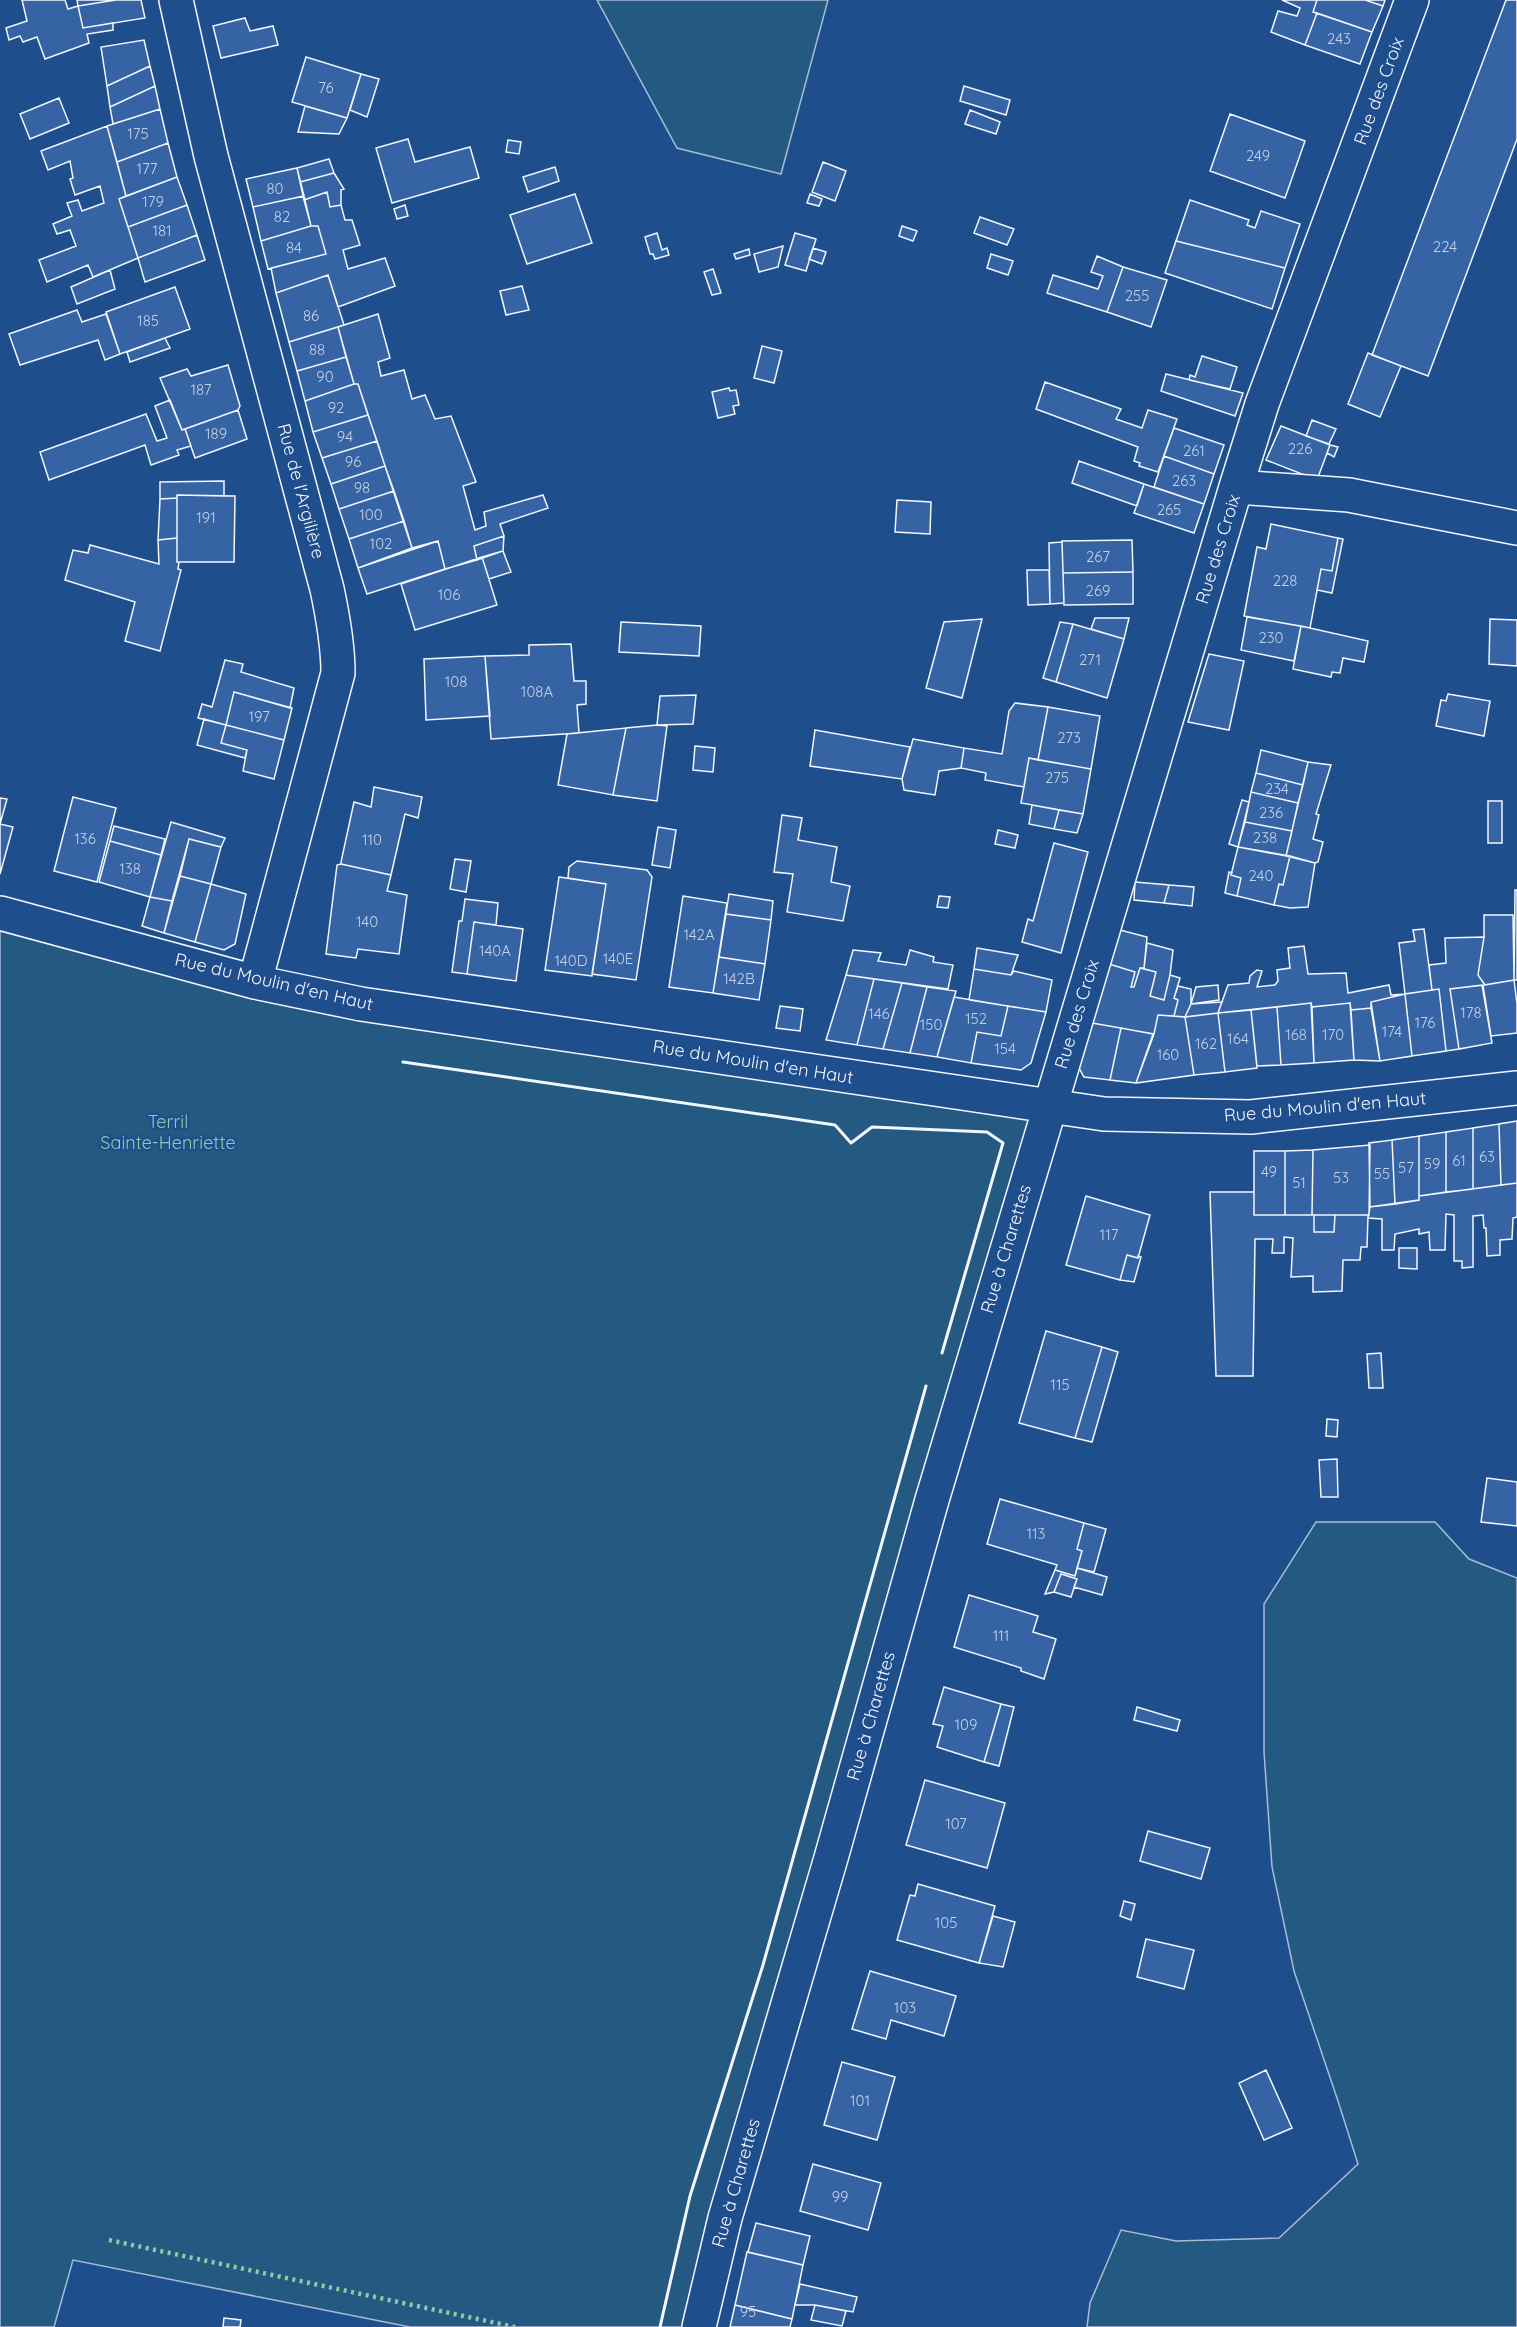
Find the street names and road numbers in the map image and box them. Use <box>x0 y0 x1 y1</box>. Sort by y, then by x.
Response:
street label: Rue des Croix <box>1348 33 1409 148</box>
street label: Rue de l'Argilière <box>272 421 331 561</box>
street label: Rue des Croix <box>1190 491 1245 606</box>
street label: Rue du Moulin d'en Haut <box>173 947 375 1016</box>
street label: Rue des Croix <box>1049 956 1104 1071</box>
street label: Rue du Moulin d'en Haut <box>651 1034 855 1089</box>
street label: Rue du Moulin d'en Haut <box>1223 1086 1427 1127</box>
street label: Rue à Charettes <box>975 1182 1036 1316</box>
street label: Rue à Charettes <box>841 1649 900 1783</box>
street label: Rue à Charettes <box>706 2116 765 2250</box>

